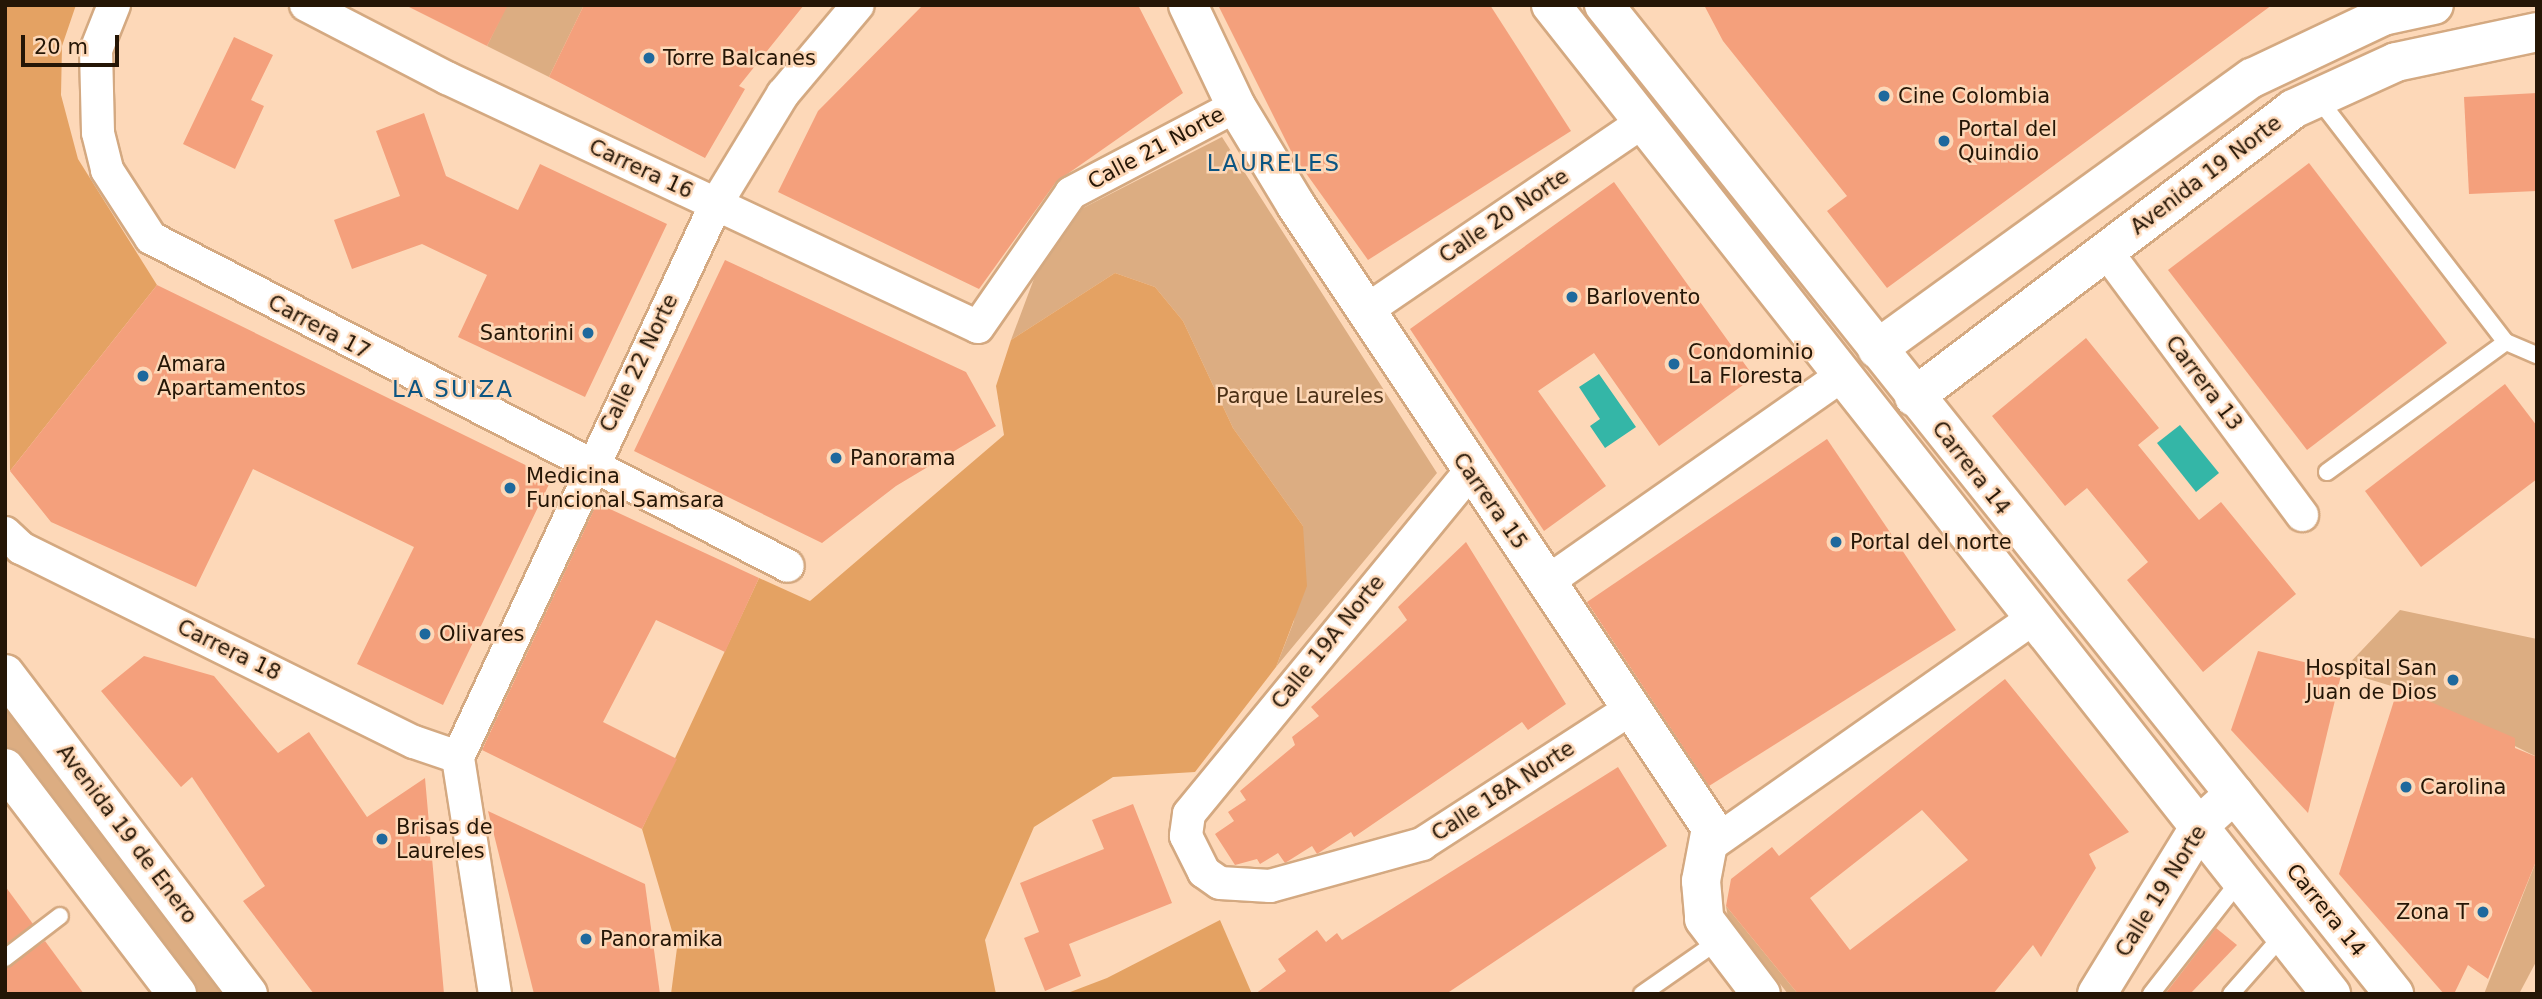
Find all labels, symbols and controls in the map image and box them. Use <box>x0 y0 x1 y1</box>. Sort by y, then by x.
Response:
scale bar <box>24 21 122 65</box>
text: 20 m <box>34 35 88 59</box>
place label: Torre Balcanes <box>663 45 816 71</box>
marker: Torre Balcanes <box>641 50 657 66</box>
place label: Cine Colombia <box>1898 83 2050 109</box>
marker: Cine Colombia <box>1876 88 1892 104</box>
street label: Calle 21 Norte <box>1084 102 1228 194</box>
street label: Avenida 19 Norte <box>2126 110 2286 240</box>
place label: Portal del Quindio <box>1958 116 2057 166</box>
marker: Portal del Quindio <box>1936 133 1952 149</box>
street label: Carrera 16 <box>585 134 697 204</box>
district label: LAURELES <box>1208 149 1340 177</box>
street label: Calle 20 Norte <box>1435 163 1573 269</box>
place label: Barlovento <box>1586 284 1700 310</box>
marker: Barlovento <box>1564 289 1580 305</box>
street label: Carrera 17 <box>264 290 374 364</box>
street label: Calle 22 Norte <box>595 290 683 436</box>
place label: Santorini <box>480 320 574 346</box>
marker: Santorini <box>580 325 596 341</box>
street label: Carrera 13 <box>2160 331 2248 435</box>
place label: Condominio La Floresta <box>1688 339 1813 389</box>
place label: Amara Apartamentos <box>157 351 306 401</box>
marker: Condominio La Floresta <box>1666 356 1682 372</box>
marker: Amara Apartamentos <box>135 368 151 384</box>
district label: LA SUIZA <box>393 375 513 403</box>
park label: Parque Laureles <box>1216 383 1384 409</box>
street label: Carrera 14 <box>1927 416 2015 520</box>
place label: Panorama <box>850 445 956 471</box>
street label: Carrera 15 <box>1448 448 1532 554</box>
marker: Panorama <box>828 450 844 466</box>
place label: Medicina Funcional Samsara <box>526 463 724 513</box>
marker: Medicina Funcional Samsara <box>500 478 520 498</box>
place label: Portal del norte <box>1850 529 2012 555</box>
marker: Portal del norte <box>1828 534 1844 550</box>
street label: Calle 19A Norte <box>1266 570 1390 714</box>
street label: Carrera 18 <box>173 614 285 686</box>
place label: Olivares <box>439 621 525 647</box>
marker: Olivares <box>417 626 433 642</box>
place label: Hospital San Juan de Dios <box>2305 655 2437 705</box>
marker: Hospital San Juan de Dios <box>2443 670 2463 690</box>
street label: Calle 18A Norte <box>1427 736 1579 846</box>
street label: Avenida 19 de Enero <box>52 740 202 928</box>
place label: Carolina <box>2420 774 2506 800</box>
marker: Carolina <box>2398 779 2414 795</box>
place label: Brisas de Laureles <box>396 814 493 864</box>
street label: Calle 19 Norte <box>2110 820 2212 962</box>
marker: Brisas de Laureles <box>374 831 390 847</box>
street label: Carrera 14 <box>2281 859 2371 961</box>
place label: Zona T <box>2396 899 2469 925</box>
marker: Zona T <box>2475 904 2491 920</box>
place label: Panoramika <box>600 926 723 952</box>
marker: Panoramika <box>578 931 594 947</box>

